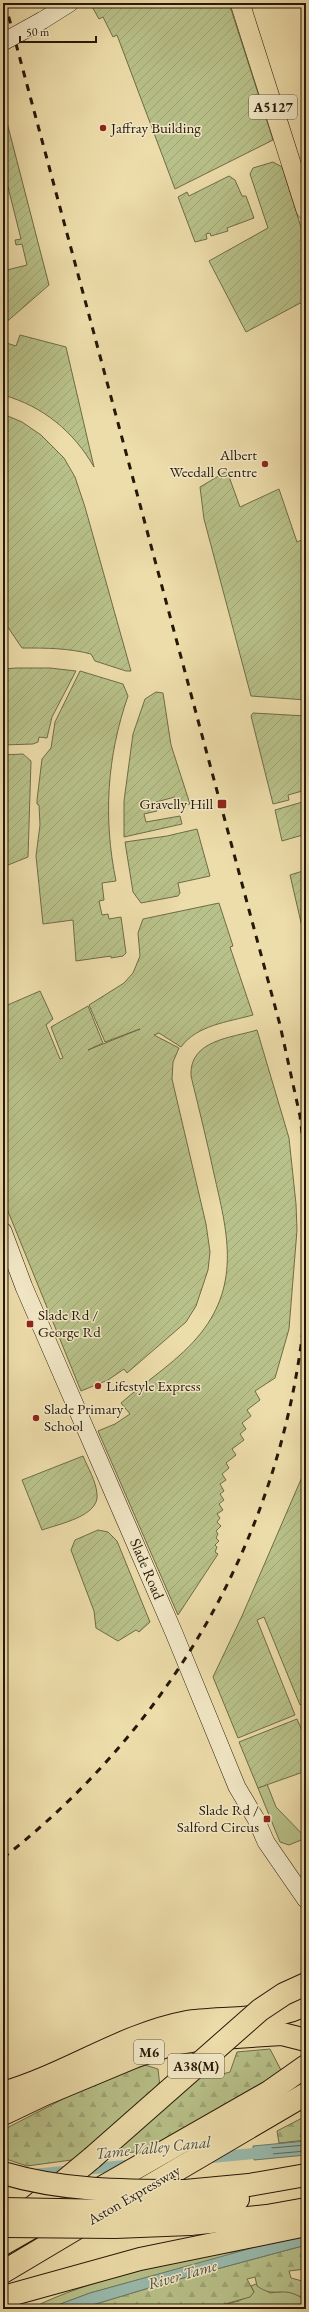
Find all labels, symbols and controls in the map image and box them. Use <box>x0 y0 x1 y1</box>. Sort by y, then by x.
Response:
scale bar <box>20 18 96 44</box>
text: 50 m <box>26 24 50 40</box>
road number: A5127 <box>249 95 297 119</box>
place label: Jaffray Building <box>109 118 201 137</box>
marker: Jaffray Building <box>98 123 108 133</box>
place label: Albert Weedall Centre <box>170 445 257 481</box>
marker: Albert Weedall Centre <box>260 459 270 469</box>
place label: Gravelly Hill <box>140 794 213 813</box>
marker: Gravelly Hill <box>216 798 228 810</box>
place label: Slade Rd / George Rd <box>38 1305 101 1341</box>
marker: Slade Rd / George Rd <box>25 1319 35 1329</box>
place label: Lifestyle Express <box>106 1376 201 1395</box>
marker: Lifestyle Express <box>93 1381 103 1391</box>
place label: Slade Primary School <box>44 1399 124 1435</box>
marker: Slade Primary School <box>31 1413 41 1423</box>
street label: Slade Road <box>126 1535 169 1603</box>
place label: Slade Rd / Salford Circus <box>177 1800 259 1836</box>
marker: Slade Rd / Salford Circus <box>262 1814 272 1824</box>
road number: M6 <box>134 2040 164 2064</box>
road number: A38(M) <box>168 2054 224 2078</box>
water label: Tame Valley Canal <box>94 2131 212 2164</box>
street label: Aston Expressway <box>83 2160 184 2229</box>
water label: River Tame <box>145 2254 220 2294</box>

